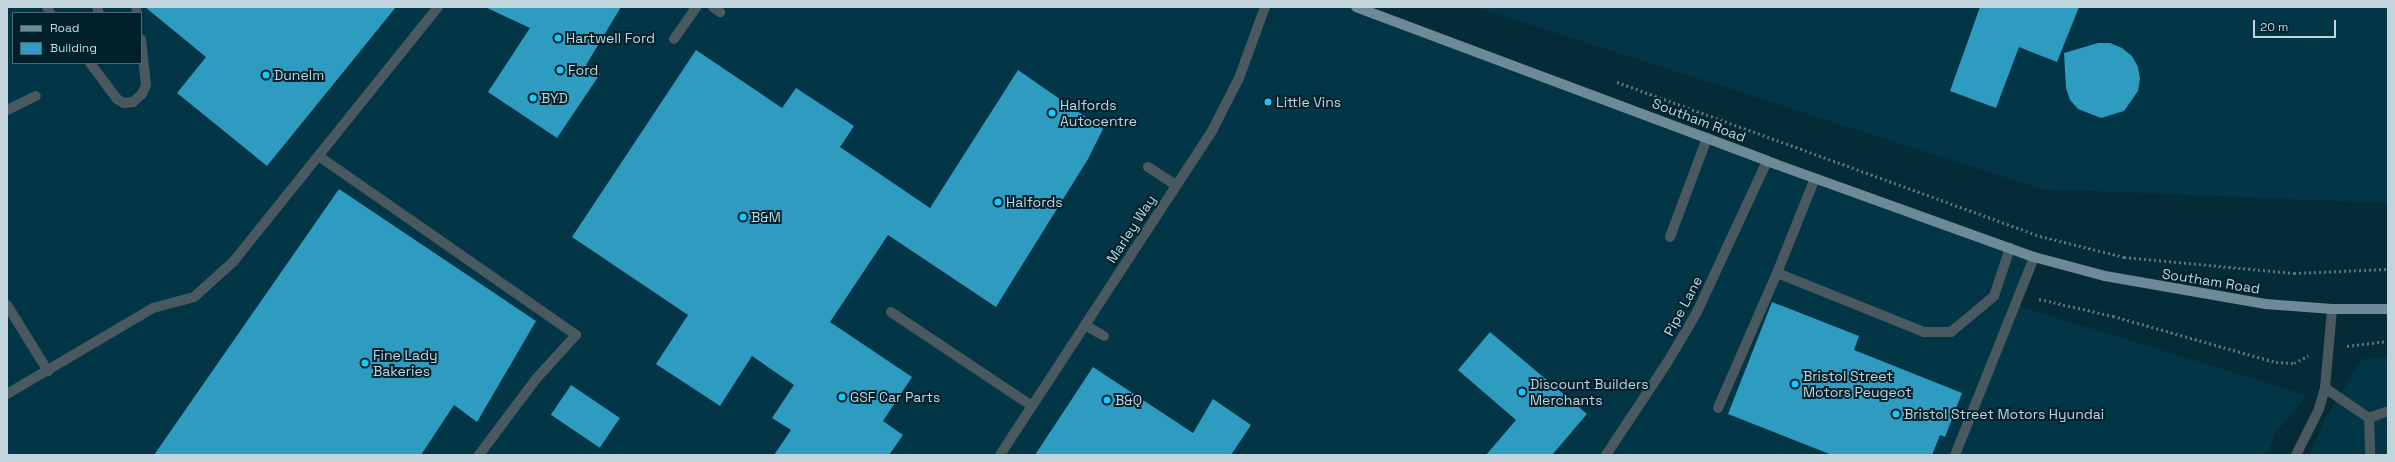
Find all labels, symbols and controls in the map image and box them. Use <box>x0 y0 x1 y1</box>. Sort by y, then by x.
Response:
legend <box>12 12 142 64</box>
scale bar <box>2255 12 2338 38</box>
text: 20 m <box>2260 19 2288 35</box>
text: Road <box>50 20 79 36</box>
place label: Hartwell Ford <box>566 30 655 46</box>
marker: Hartwell Ford <box>553 33 563 43</box>
text: Building <box>50 40 97 56</box>
place label: Ford <box>568 62 598 78</box>
marker: Ford <box>555 65 565 75</box>
place label: Dunelm <box>274 67 324 83</box>
marker: Dunelm <box>261 70 271 80</box>
place label: BYD <box>541 90 568 106</box>
marker: BYD <box>528 93 538 103</box>
place label: Little Vins <box>1276 94 1341 110</box>
street label: Southam Road <box>1650 94 1748 146</box>
place label: Halfords Autocentre <box>1060 97 1137 130</box>
marker: Little Vins <box>1263 97 1273 107</box>
marker: Halfords Autocentre <box>1047 108 1057 118</box>
street label: Marley Way <box>1103 192 1159 266</box>
place label: Halfords <box>1006 194 1063 210</box>
marker: Halfords <box>993 197 1003 207</box>
place label: B&M <box>751 209 781 225</box>
marker: B&M <box>738 212 748 222</box>
street label: Southam Road <box>2161 265 2261 297</box>
street label: Pipe Lane <box>1660 273 1706 339</box>
place label: Fine Lady Bakeries <box>373 347 438 380</box>
marker: Fine Lady Bakeries <box>360 358 370 368</box>
place label: Bristol Street Motors Peugeot <box>1803 368 1912 400</box>
place label: Discount Builders Merchants <box>1530 376 1649 408</box>
marker: Bristol Street Motors Peugeot <box>1790 379 1800 389</box>
marker: Discount Builders Merchants <box>1517 387 1527 397</box>
place label: GSF Car Parts <box>850 389 940 405</box>
marker: GSF Car Parts <box>837 392 847 402</box>
place label: B&Q <box>1115 392 1142 408</box>
marker: B&Q <box>1102 395 1112 405</box>
place label: Bristol Street Motors Hyundai <box>1904 406 2104 422</box>
marker: Bristol Street Motors Hyundai <box>1891 409 1901 419</box>

